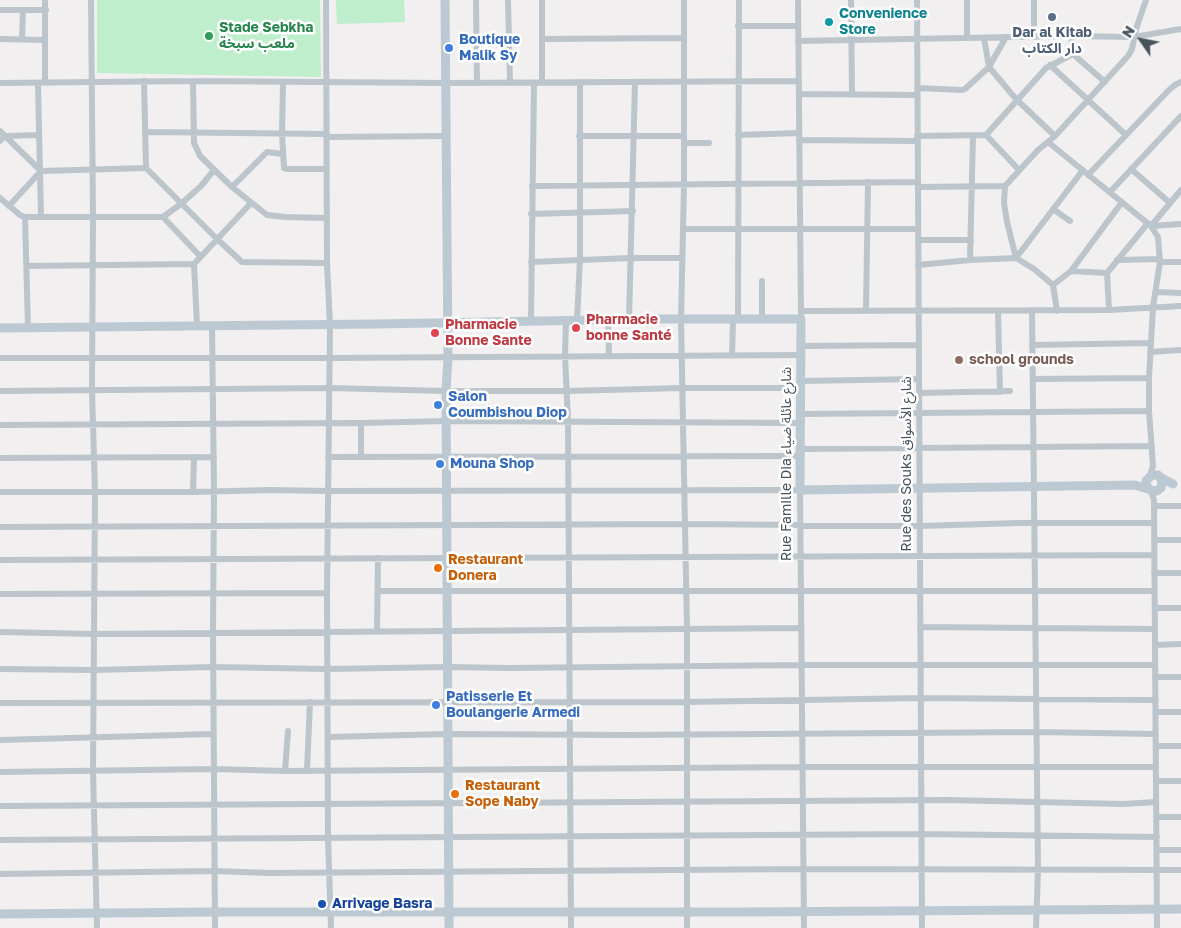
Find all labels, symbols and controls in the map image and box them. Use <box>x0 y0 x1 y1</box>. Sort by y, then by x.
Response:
place label: Convenience Store <box>839 6 927 38</box>
marker: Dar al Kitab دار الكتاب <box>1046 11 1058 23</box>
north arrow <box>1116 15 1166 65</box>
marker: Convenience Store <box>823 16 835 28</box>
place label: Stade Sebkha ملعب سبخة <box>219 20 313 52</box>
text: N <box>1118 22 1138 41</box>
place label: Dar al Kitab دار الكتاب <box>1012 25 1092 58</box>
marker: Stade Sebkha ملعب سبخة <box>203 30 215 42</box>
place label: Boutique Malik Sy <box>459 32 520 64</box>
marker: Boutique Malik Sy <box>443 42 455 54</box>
place label: Pharmacie bonne Santé <box>586 312 672 344</box>
place label: Pharmacie Bonne Sante <box>445 317 532 350</box>
marker: Pharmacie bonne Santé <box>570 322 582 334</box>
marker: Pharmacie Bonne Sante <box>429 327 441 339</box>
place label: school grounds <box>969 352 1074 368</box>
marker: school grounds <box>953 354 965 366</box>
street label: Rue Famille Dia شارع عائلة ضياء <box>779 367 795 561</box>
street label: Rue des Souks شارع الأسواق <box>899 376 915 552</box>
place label: Salon Coumbishou Diop <box>448 389 567 422</box>
marker: Salon Coumbishou Diop <box>432 399 444 411</box>
place label: Mouna Shop <box>450 456 534 472</box>
marker: Mouna Shop <box>434 458 446 470</box>
place label: Restaurant Donera <box>448 552 523 584</box>
marker: Restaurant Donera <box>432 562 444 574</box>
place label: Patisserie Et Boulangerie Armedi <box>446 689 580 722</box>
marker: Patisserie Et Boulangerie Armedi <box>430 699 442 711</box>
place label: Restaurant Sope Naby <box>465 778 540 810</box>
marker: Restaurant Sope Naby <box>449 788 461 800</box>
place label: Arrivage Basra <box>332 896 432 912</box>
marker: Arrivage Basra <box>316 898 328 910</box>

